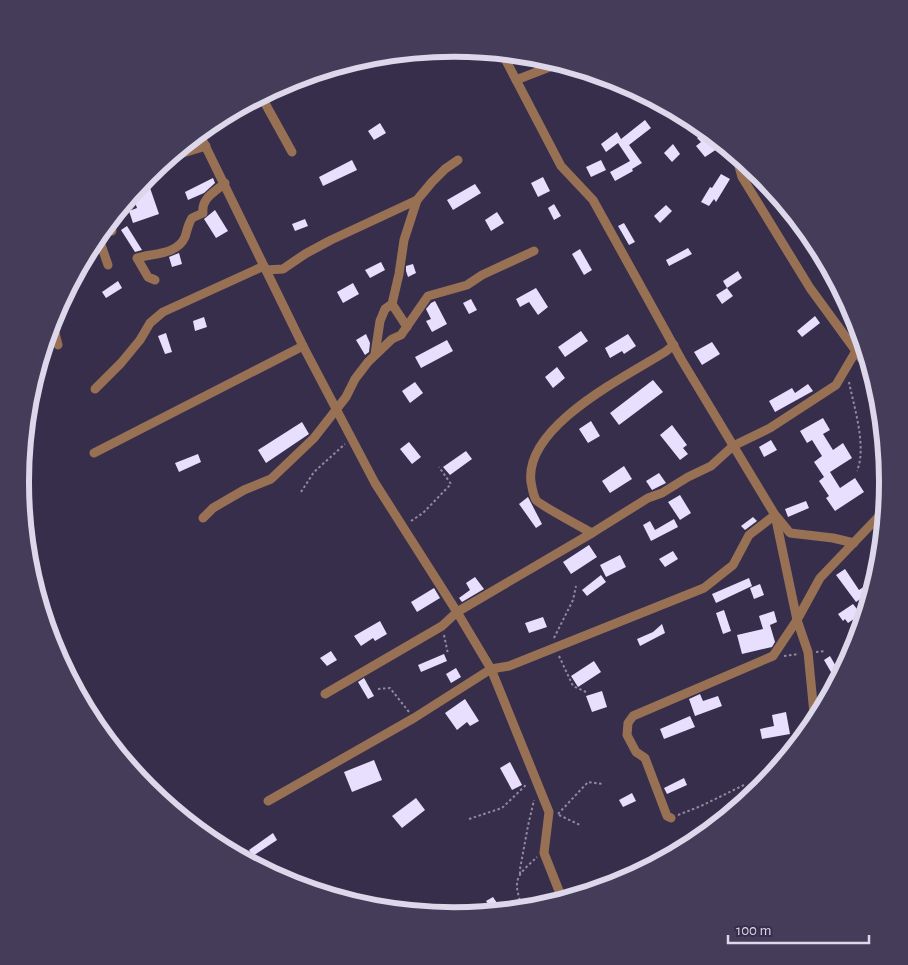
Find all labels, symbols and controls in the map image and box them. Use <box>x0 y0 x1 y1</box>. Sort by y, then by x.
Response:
scale bar <box>728 912 869 944</box>
text: 100 m <box>736 923 771 938</box>

